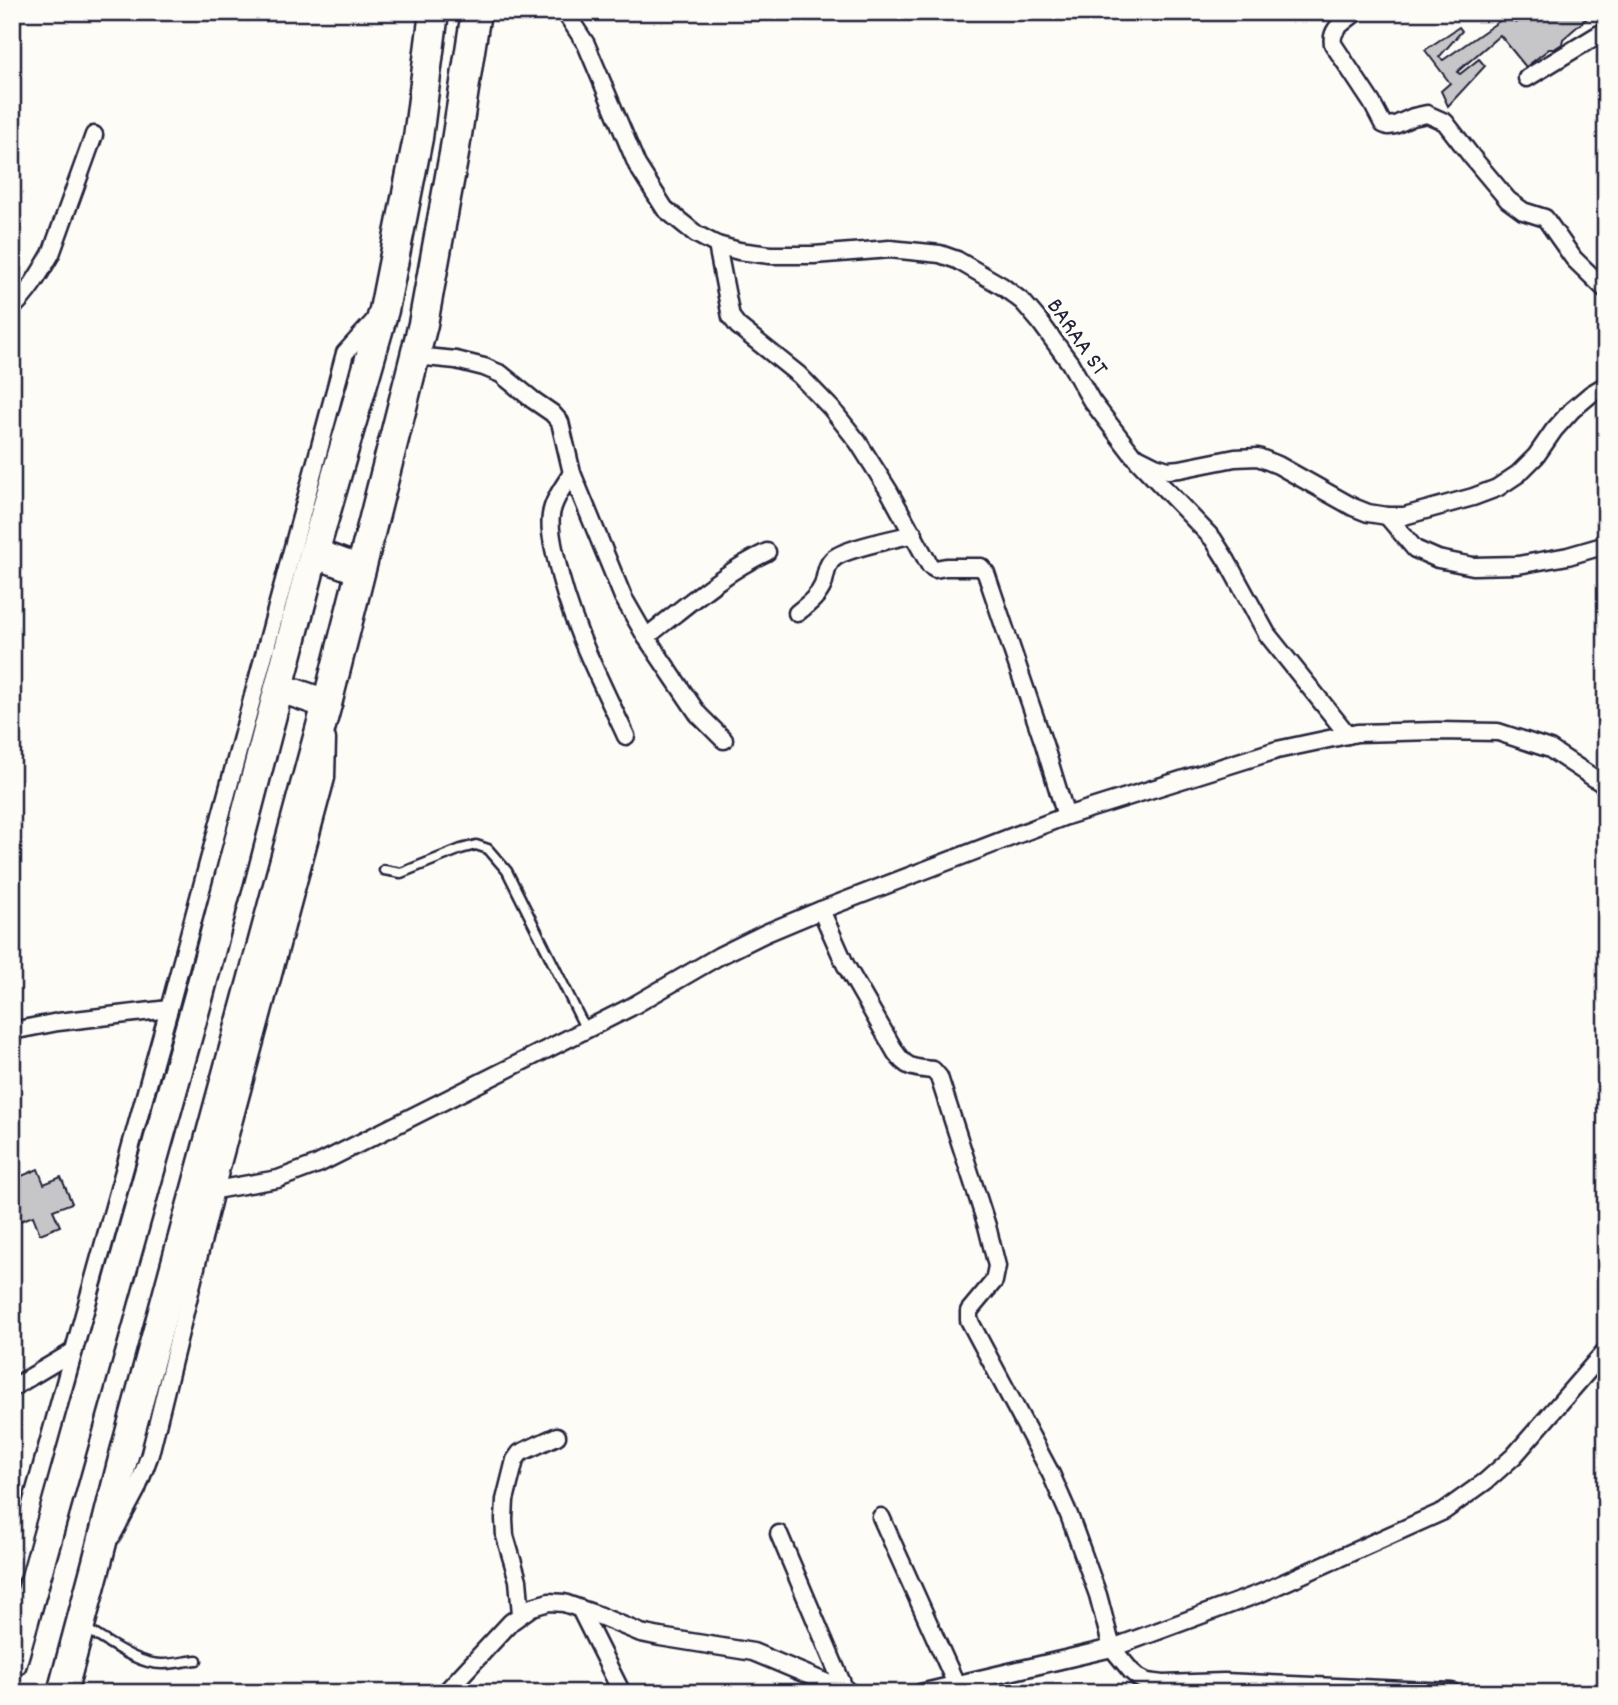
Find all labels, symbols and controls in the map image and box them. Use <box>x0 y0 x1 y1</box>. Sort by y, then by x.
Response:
street label: BARAA ST <box>1037 292 1115 384</box>

